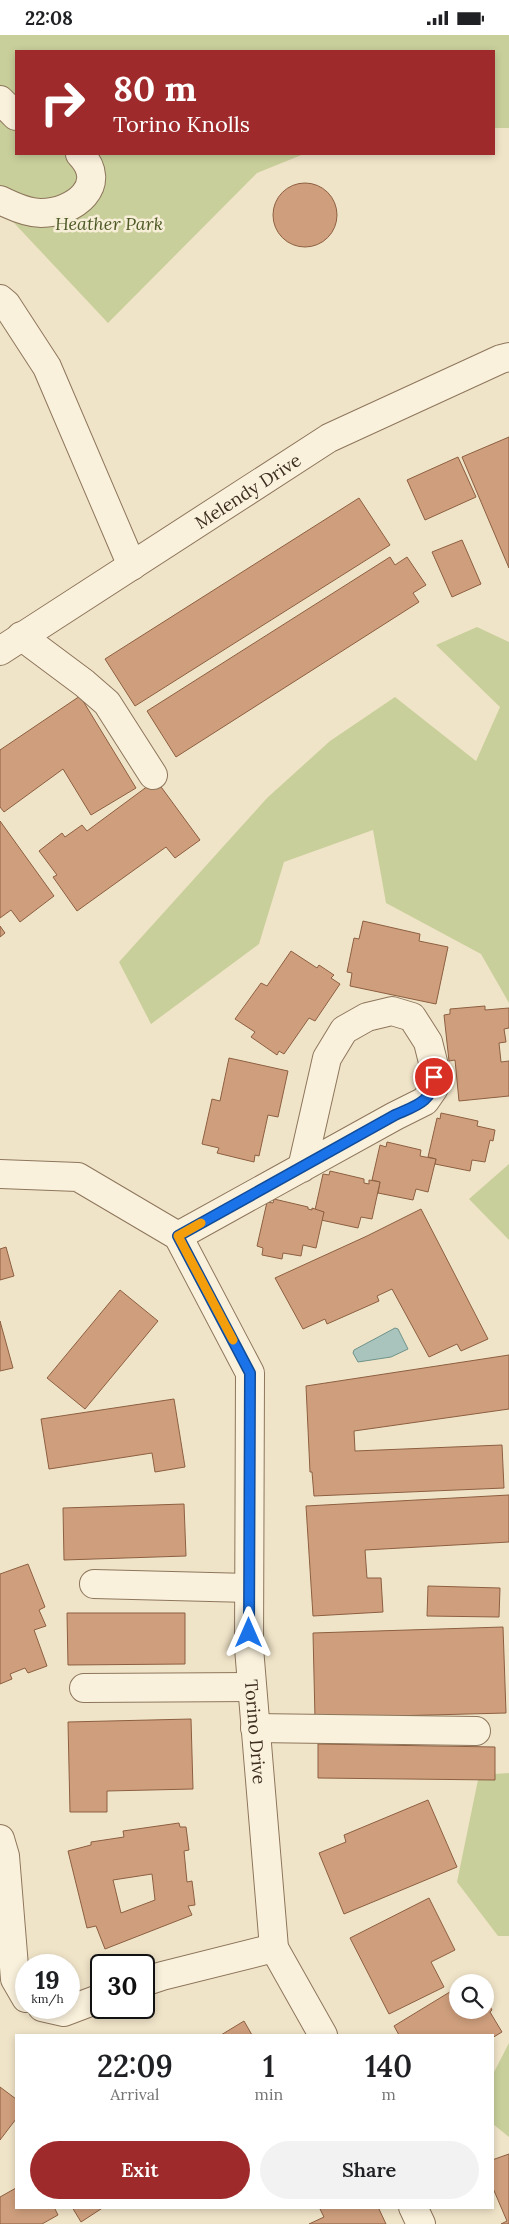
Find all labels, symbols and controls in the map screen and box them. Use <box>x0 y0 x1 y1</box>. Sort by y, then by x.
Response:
text: 22:08 <box>25 6 73 30</box>
text: 80 m <box>113 66 197 111</box>
icon: right <box>30 70 95 135</box>
text: Torino Knolls <box>113 110 250 138</box>
park label: Heather Park <box>55 212 163 235</box>
street label: Melendy Drive <box>190 448 305 533</box>
pin <box>413 1056 455 1098</box>
icon: arrive <box>420 1063 448 1091</box>
position arrow <box>222 1606 274 1658</box>
street label: Torino Drive <box>240 1678 272 1785</box>
speed limit sign: 30 <box>90 1954 155 2019</box>
text: 19 <box>35 1964 60 1996</box>
map controls <box>449 1974 494 2019</box>
button: search <box>449 1974 494 2019</box>
text: km/h <box>31 1991 64 2006</box>
text: 22:09 <box>97 2047 173 2085</box>
text: 1 <box>263 2047 275 2085</box>
text: 140 <box>365 2047 412 2085</box>
text: Arrival <box>110 2084 159 2104</box>
text: min <box>255 2084 283 2104</box>
text: m <box>381 2084 396 2104</box>
button: Exit <box>30 2141 250 2199</box>
button: Share <box>260 2141 479 2199</box>

